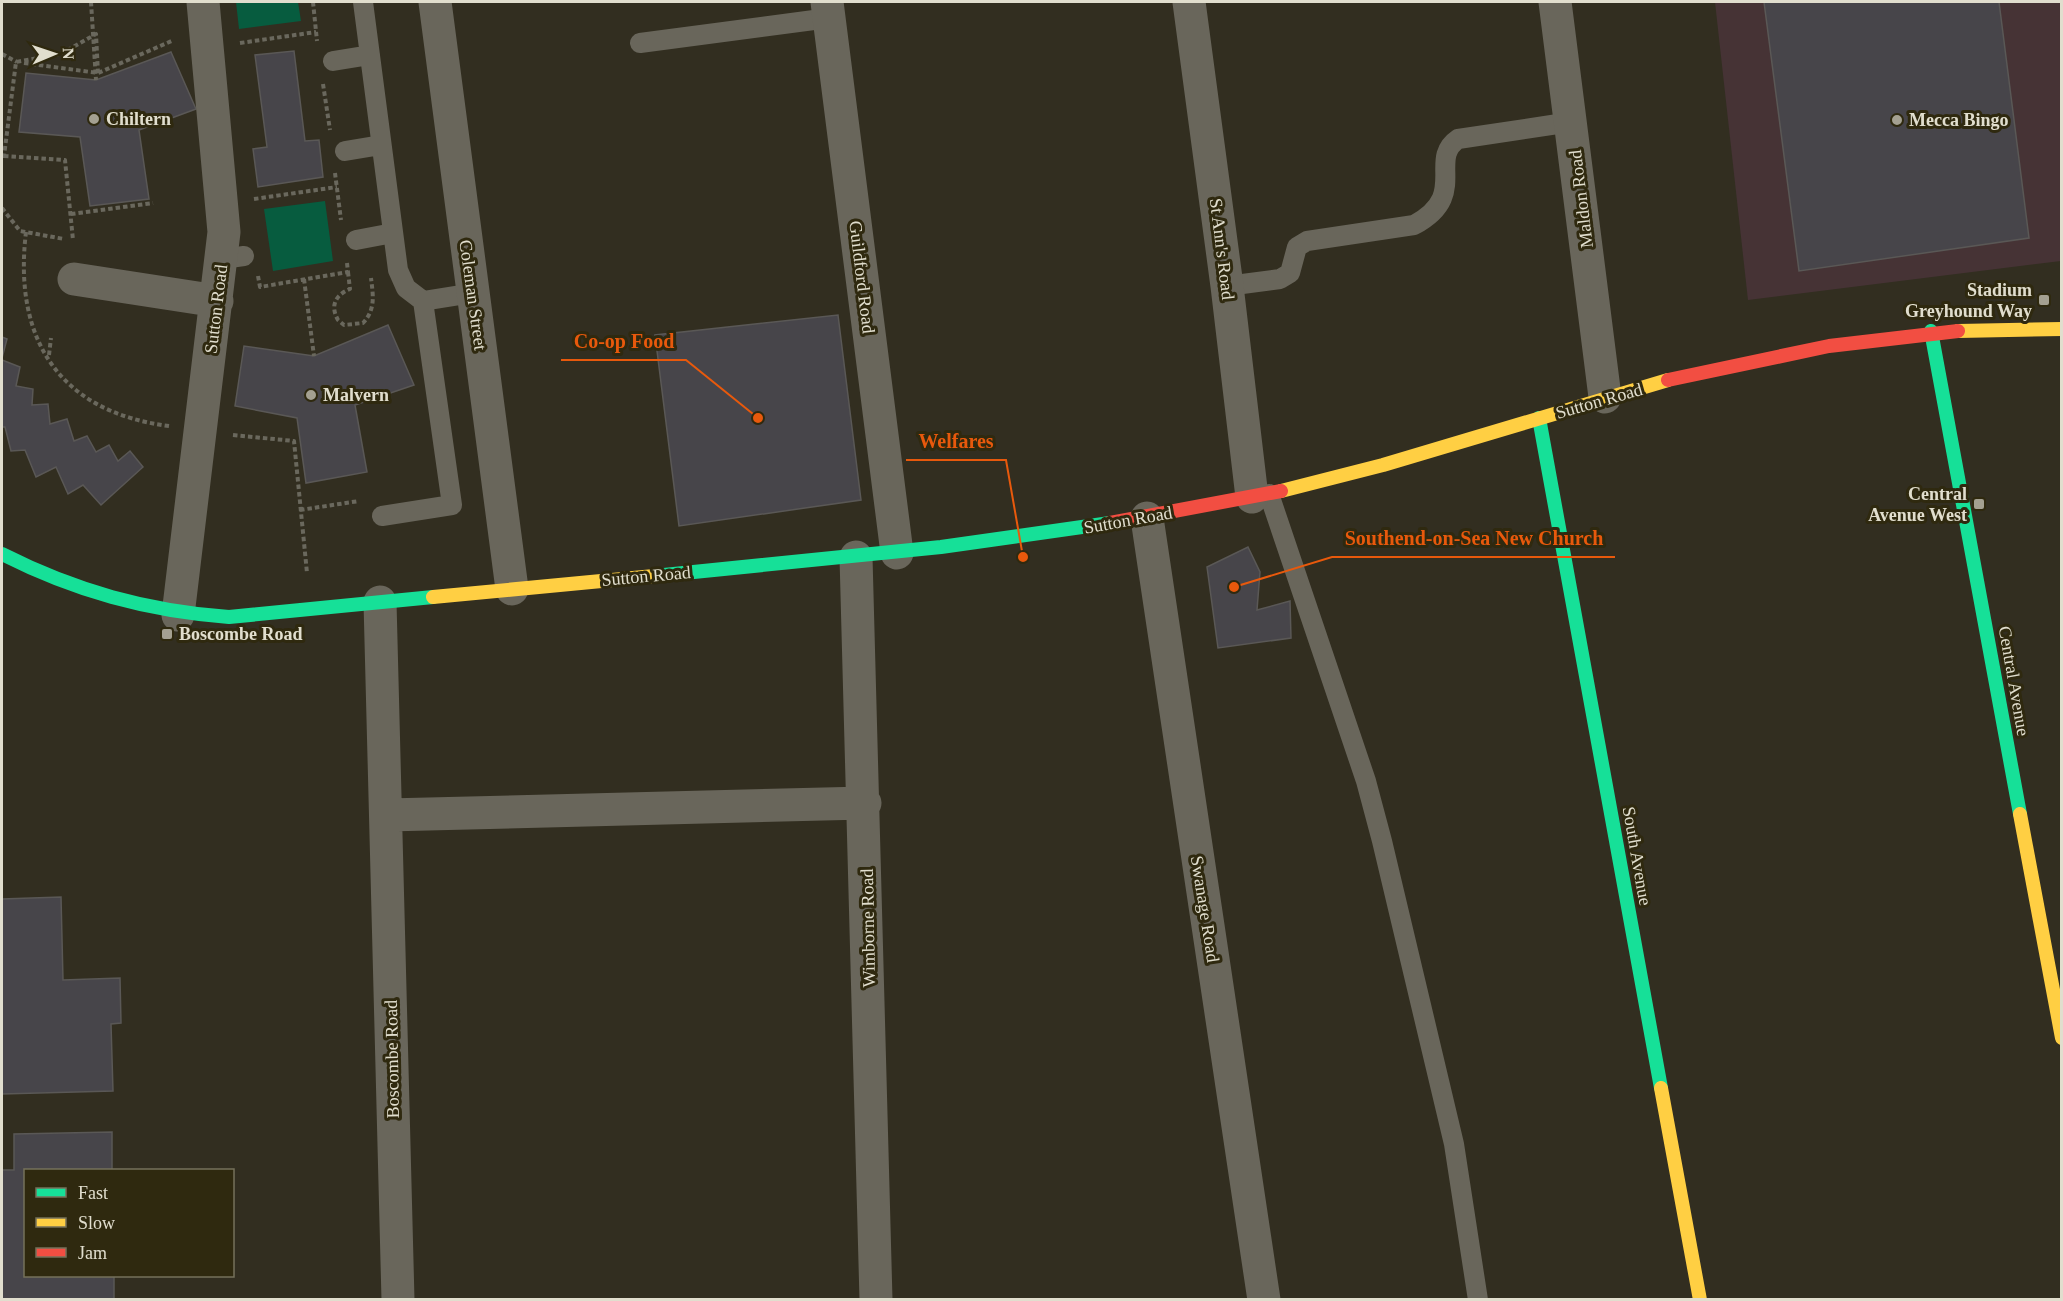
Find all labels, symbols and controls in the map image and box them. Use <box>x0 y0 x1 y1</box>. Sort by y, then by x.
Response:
north arrow <box>24 24 84 84</box>
text: N <box>60 47 77 60</box>
place label: Chiltern <box>106 109 171 129</box>
place label: Mecca Bingo <box>1909 110 2008 130</box>
marker: Chiltern <box>87 112 101 126</box>
marker: Mecca Bingo <box>1890 113 1904 127</box>
street label: Maldon Road <box>1565 149 1597 249</box>
street label: St Ann's Road <box>1206 197 1238 301</box>
street label: Guildford Road <box>845 219 879 335</box>
street label: Coleman Street <box>455 238 491 352</box>
street label: Sutton Road <box>201 263 231 355</box>
place label: Stadium Greyhound Way <box>1905 280 2032 321</box>
marker: Stadium Greyhound Way <box>2037 293 2051 307</box>
callout: Co-op Food <box>561 322 686 360</box>
text: Co-op Food <box>574 330 674 353</box>
street label: Sutton Road <box>1553 379 1645 423</box>
place label: Malvern <box>323 385 389 405</box>
marker: Malvern <box>304 388 318 402</box>
callout: Welfares <box>906 422 1006 460</box>
text: Welfares <box>918 430 994 452</box>
place label: Central Avenue West <box>1868 484 1967 525</box>
marker: Central Avenue West <box>1972 497 1986 511</box>
street label: Sutton Road <box>1082 502 1174 538</box>
callout: Southend-on-Sea New Church <box>1332 519 1615 557</box>
text: Southend-on-Sea New Church <box>1345 527 1603 549</box>
street label: Sutton Road <box>601 562 691 590</box>
place label: Boscombe Road <box>179 624 303 644</box>
street label: Central Avenue <box>1995 625 2033 737</box>
marker: Boscombe Road <box>160 627 174 641</box>
street label: South Avenue <box>1618 805 1656 907</box>
street label: Swanage Road <box>1187 854 1223 964</box>
street label: Wimborne Road <box>857 868 879 988</box>
street label: Boscombe Road <box>381 1000 403 1118</box>
legend <box>24 1169 234 1277</box>
text: Fast <box>78 1183 108 1203</box>
text: Slow <box>78 1213 115 1233</box>
text: Jam <box>78 1243 107 1263</box>

